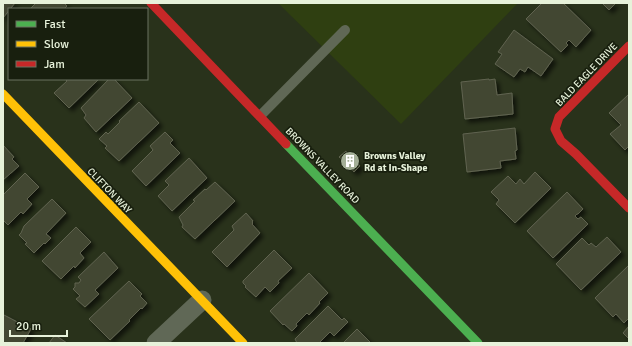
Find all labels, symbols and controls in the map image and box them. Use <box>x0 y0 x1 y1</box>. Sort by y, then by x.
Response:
legend <box>8 8 148 80</box>
text: Fast <box>44 17 65 32</box>
text: Slow <box>44 37 69 52</box>
street label: BALD EAGLE DRIVE <box>553 40 620 109</box>
text: Jam <box>44 57 65 72</box>
street label: BROWNS VALLEY ROAD <box>283 125 362 206</box>
building icon: Browns Valley Rd at In-Shape <box>339 150 361 172</box>
place label: Browns Valley Rd at In-Shape <box>364 150 427 174</box>
street label: CLIFTON WAY <box>85 166 134 216</box>
scale bar <box>10 312 67 338</box>
text: 20 m <box>16 319 41 334</box>

